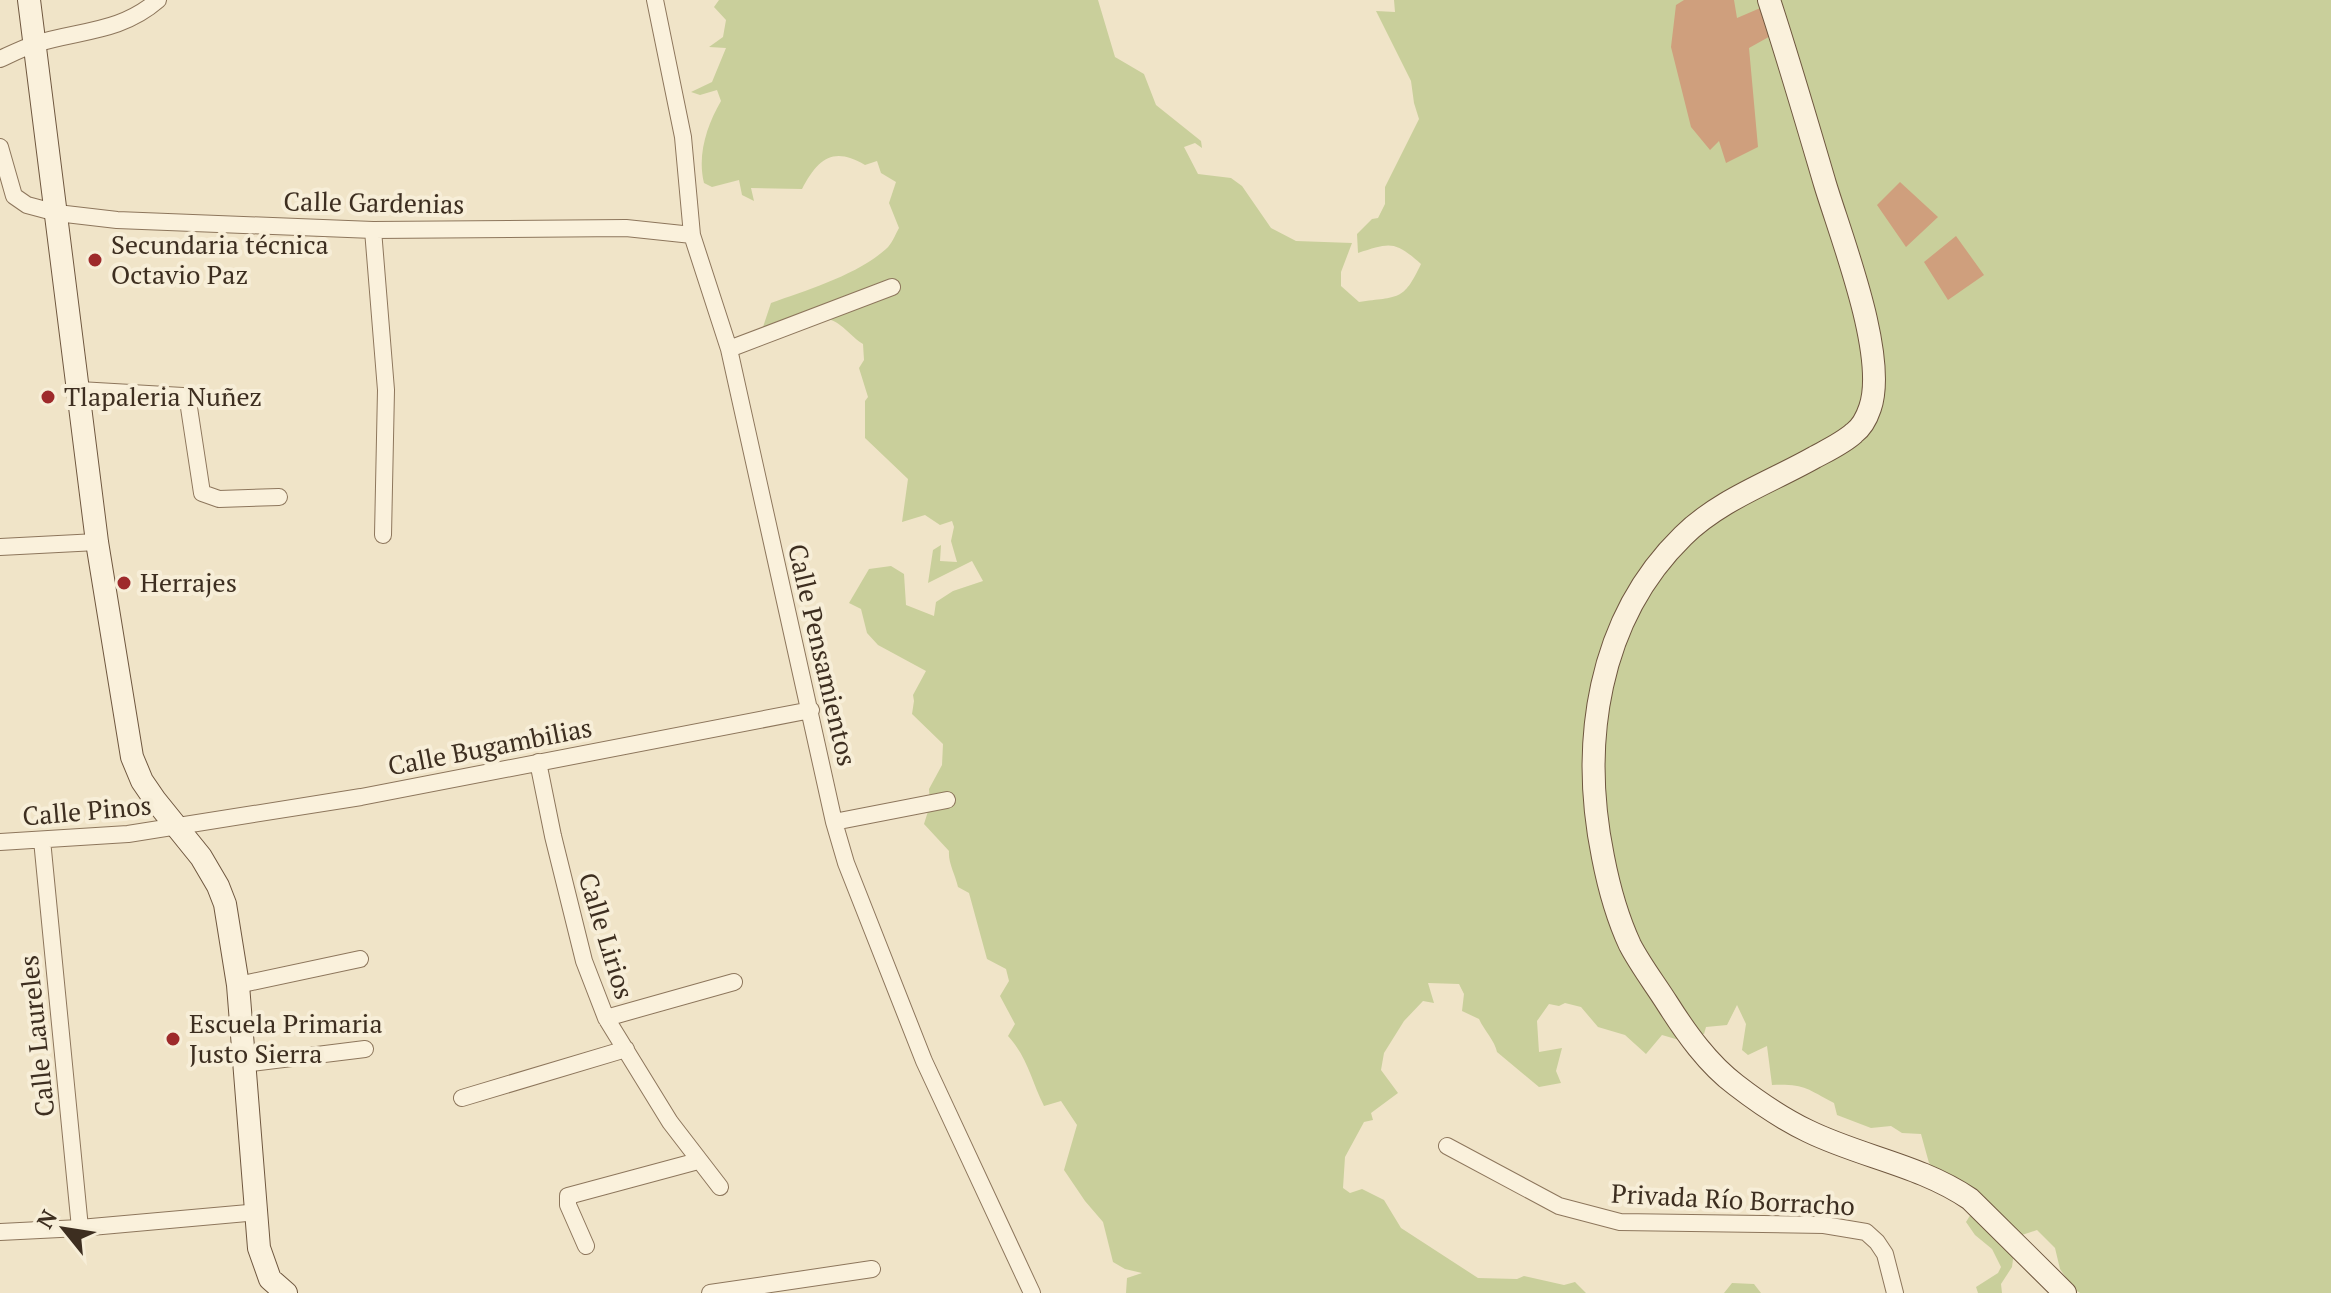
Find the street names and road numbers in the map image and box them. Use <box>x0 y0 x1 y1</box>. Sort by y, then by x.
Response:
street label: Calle Gardenias <box>283 183 465 221</box>
street label: Calle Pensamientos <box>781 541 865 769</box>
street label: Calle Bugambilias <box>385 710 595 782</box>
street label: Calle Pinos <box>21 787 153 833</box>
street label: Calle Lirios <box>572 868 642 1003</box>
street label: Calle Laureles <box>11 954 61 1119</box>
street label: Privada Río Borracho <box>1610 1176 1856 1222</box>

